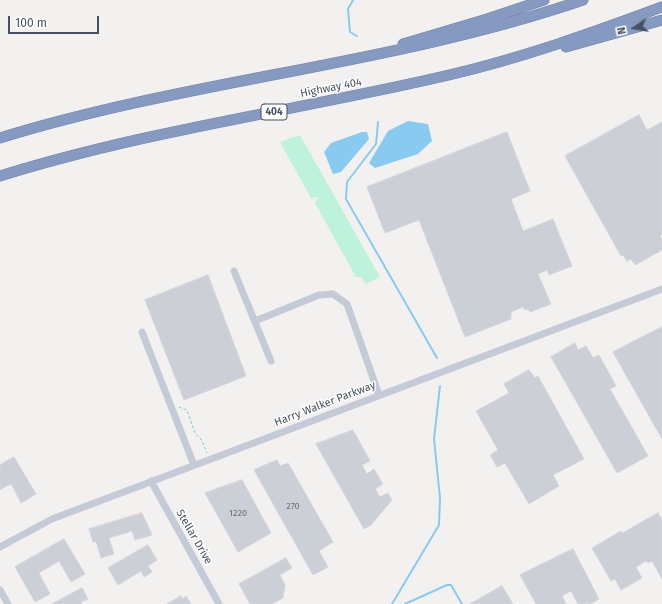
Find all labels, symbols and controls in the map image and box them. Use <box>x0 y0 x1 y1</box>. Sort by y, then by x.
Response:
scale bar <box>10 8 101 34</box>
north arrow <box>614 8 654 48</box>
text: 100 m <box>15 16 47 30</box>
text: N <box>615 26 629 36</box>
street label: Highway 404 <box>299 76 363 100</box>
road number: 404 <box>261 104 287 120</box>
street label: Harry Walker Parkway <box>272 379 378 429</box>
house number: 270 <box>286 501 300 511</box>
street label: Stellar Drive <box>173 507 215 567</box>
house number: 1220 <box>229 508 247 518</box>

